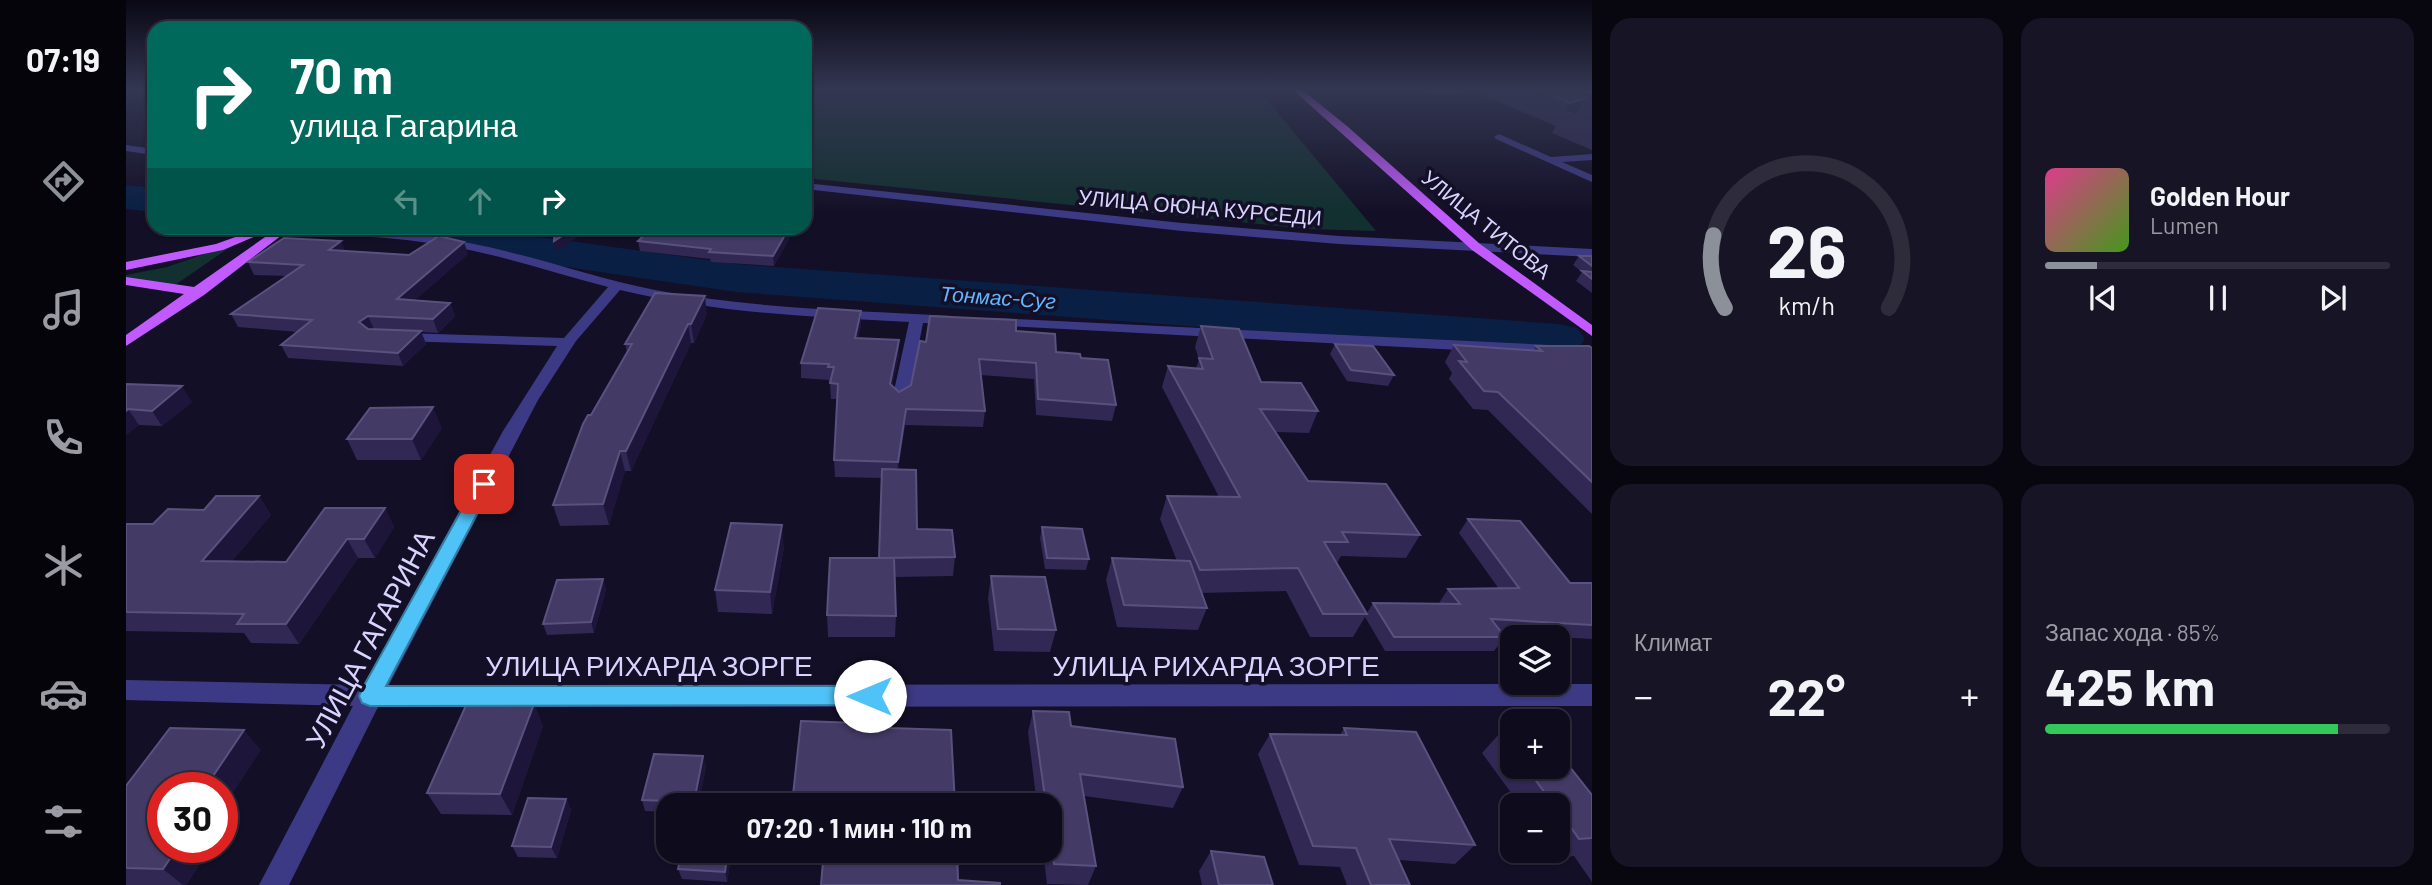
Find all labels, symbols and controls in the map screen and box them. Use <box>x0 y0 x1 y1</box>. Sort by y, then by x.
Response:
text: 07:19 <box>26 40 100 78</box>
text: 70 m <box>290 45 393 104</box>
icon: right <box>175 49 266 140</box>
text: улица Гагарина <box>290 105 518 143</box>
icon: directions <box>39 157 88 206</box>
street label: УЛИЦА ТИТОВА <box>1417 164 1556 283</box>
text: Golden Hour <box>2150 180 2290 211</box>
icon: left <box>388 182 426 220</box>
icon: ahead <box>461 182 499 220</box>
icon: right <box>534 182 572 220</box>
street label: УЛИЦА ОЮНА КУРСЕДИ <box>1077 183 1323 230</box>
text: 26 <box>1767 206 1846 294</box>
text: Lumen <box>2150 211 2219 239</box>
icon: previous <box>2084 279 2122 317</box>
icon: pause <box>2199 279 2237 317</box>
icon: next <box>2314 279 2352 317</box>
water label: Тонмас-Суг <box>939 280 1057 313</box>
icon: music <box>39 285 88 334</box>
text: km/h <box>1778 290 1835 320</box>
icon: phone <box>39 413 88 462</box>
pin <box>454 454 514 514</box>
icon: arrive <box>465 465 503 503</box>
street label: УЛИЦА ГАГАРИНА <box>297 523 441 753</box>
icon: climate <box>39 541 88 590</box>
text: Запас хода · 85% <box>2045 618 2220 646</box>
map controls <box>1500 625 1570 863</box>
button: layers <box>1500 625 1570 695</box>
text: Климат <box>1634 628 1712 656</box>
street label: УЛИЦА РИХАРДА ЗОРГЕ <box>485 648 813 682</box>
street label: УЛИЦА РИХАРДА ЗОРГЕ <box>1052 648 1380 682</box>
text: 425 km <box>2045 654 2215 716</box>
position arrow <box>833 659 907 733</box>
text: 22° <box>1768 664 1845 726</box>
icon: car <box>39 669 88 718</box>
text: − <box>1634 672 1653 718</box>
text: + <box>1960 672 1979 718</box>
button: + <box>1500 709 1570 779</box>
speed limit sign: 30 <box>147 772 238 863</box>
button: − <box>1500 793 1570 863</box>
icon: filters <box>39 797 88 846</box>
text: 07:20 · 1 мин · 110 m <box>746 812 972 843</box>

